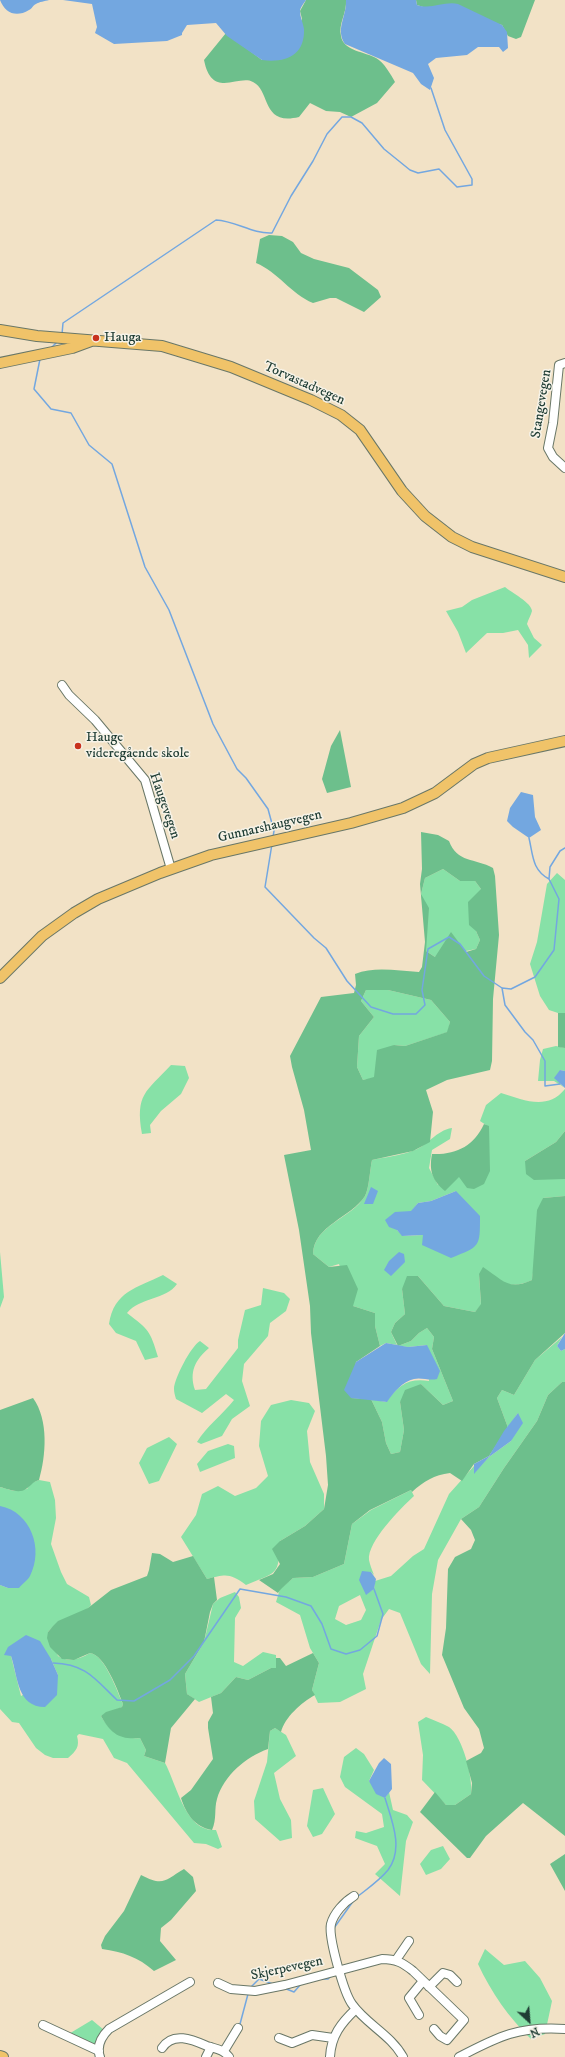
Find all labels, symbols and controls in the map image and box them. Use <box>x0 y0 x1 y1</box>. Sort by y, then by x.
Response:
place label: Hauga <box>104 330 141 346</box>
marker: Hauga <box>91 333 101 343</box>
street label: Torvastadvegen <box>261 359 347 409</box>
street label: Stangevegen <box>528 368 556 440</box>
place label: Hauge videregående skole <box>86 730 189 762</box>
marker: Hauge videregående skole <box>73 741 83 751</box>
street label: Haugevegen <box>145 771 183 841</box>
street label: Gunnarshaugvegen <box>216 807 324 847</box>
street label: Skjerpevegen <box>249 1953 325 1985</box>
north arrow <box>509 2001 549 2041</box>
text: N <box>527 2024 541 2040</box>

